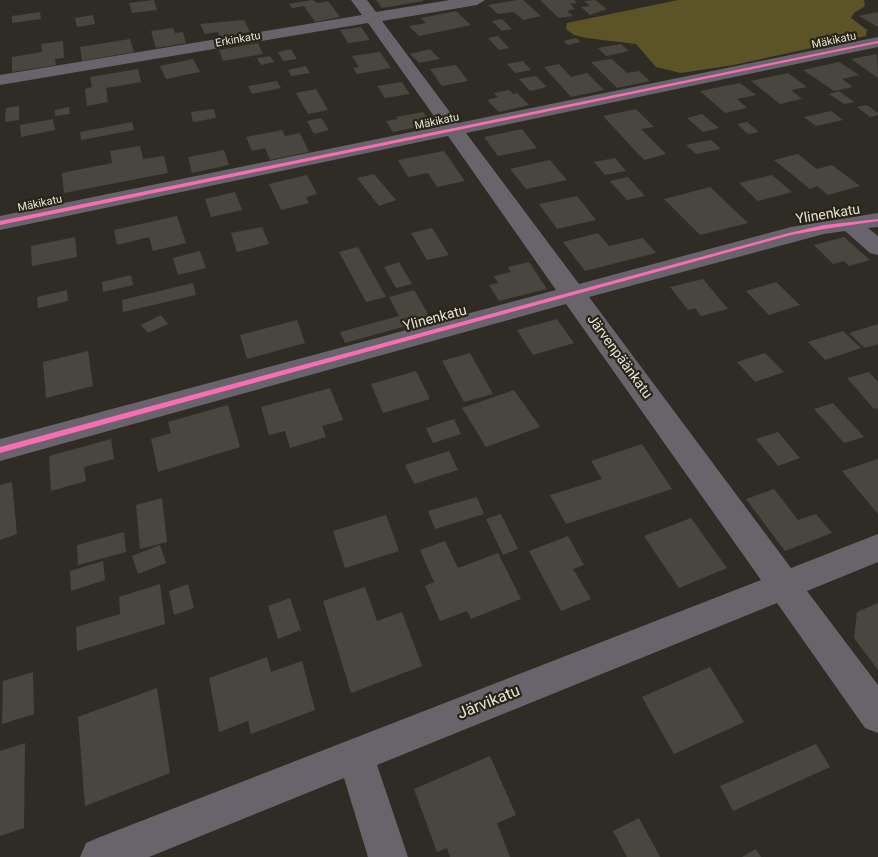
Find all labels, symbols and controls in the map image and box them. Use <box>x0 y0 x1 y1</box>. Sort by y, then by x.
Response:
street label: Erkinkatu <box>214 30 262 50</box>
street label: Mäkikatu <box>811 30 857 52</box>
street label: Mäkikatu <box>414 111 460 133</box>
street label: Mäkikatu <box>17 193 63 215</box>
street label: Ylinenkatu <box>795 202 861 228</box>
street label: Ylinenkatu <box>401 302 469 336</box>
street label: Järvenpäänkatu <box>583 312 655 402</box>
street label: Järvikatu <box>455 682 523 724</box>

